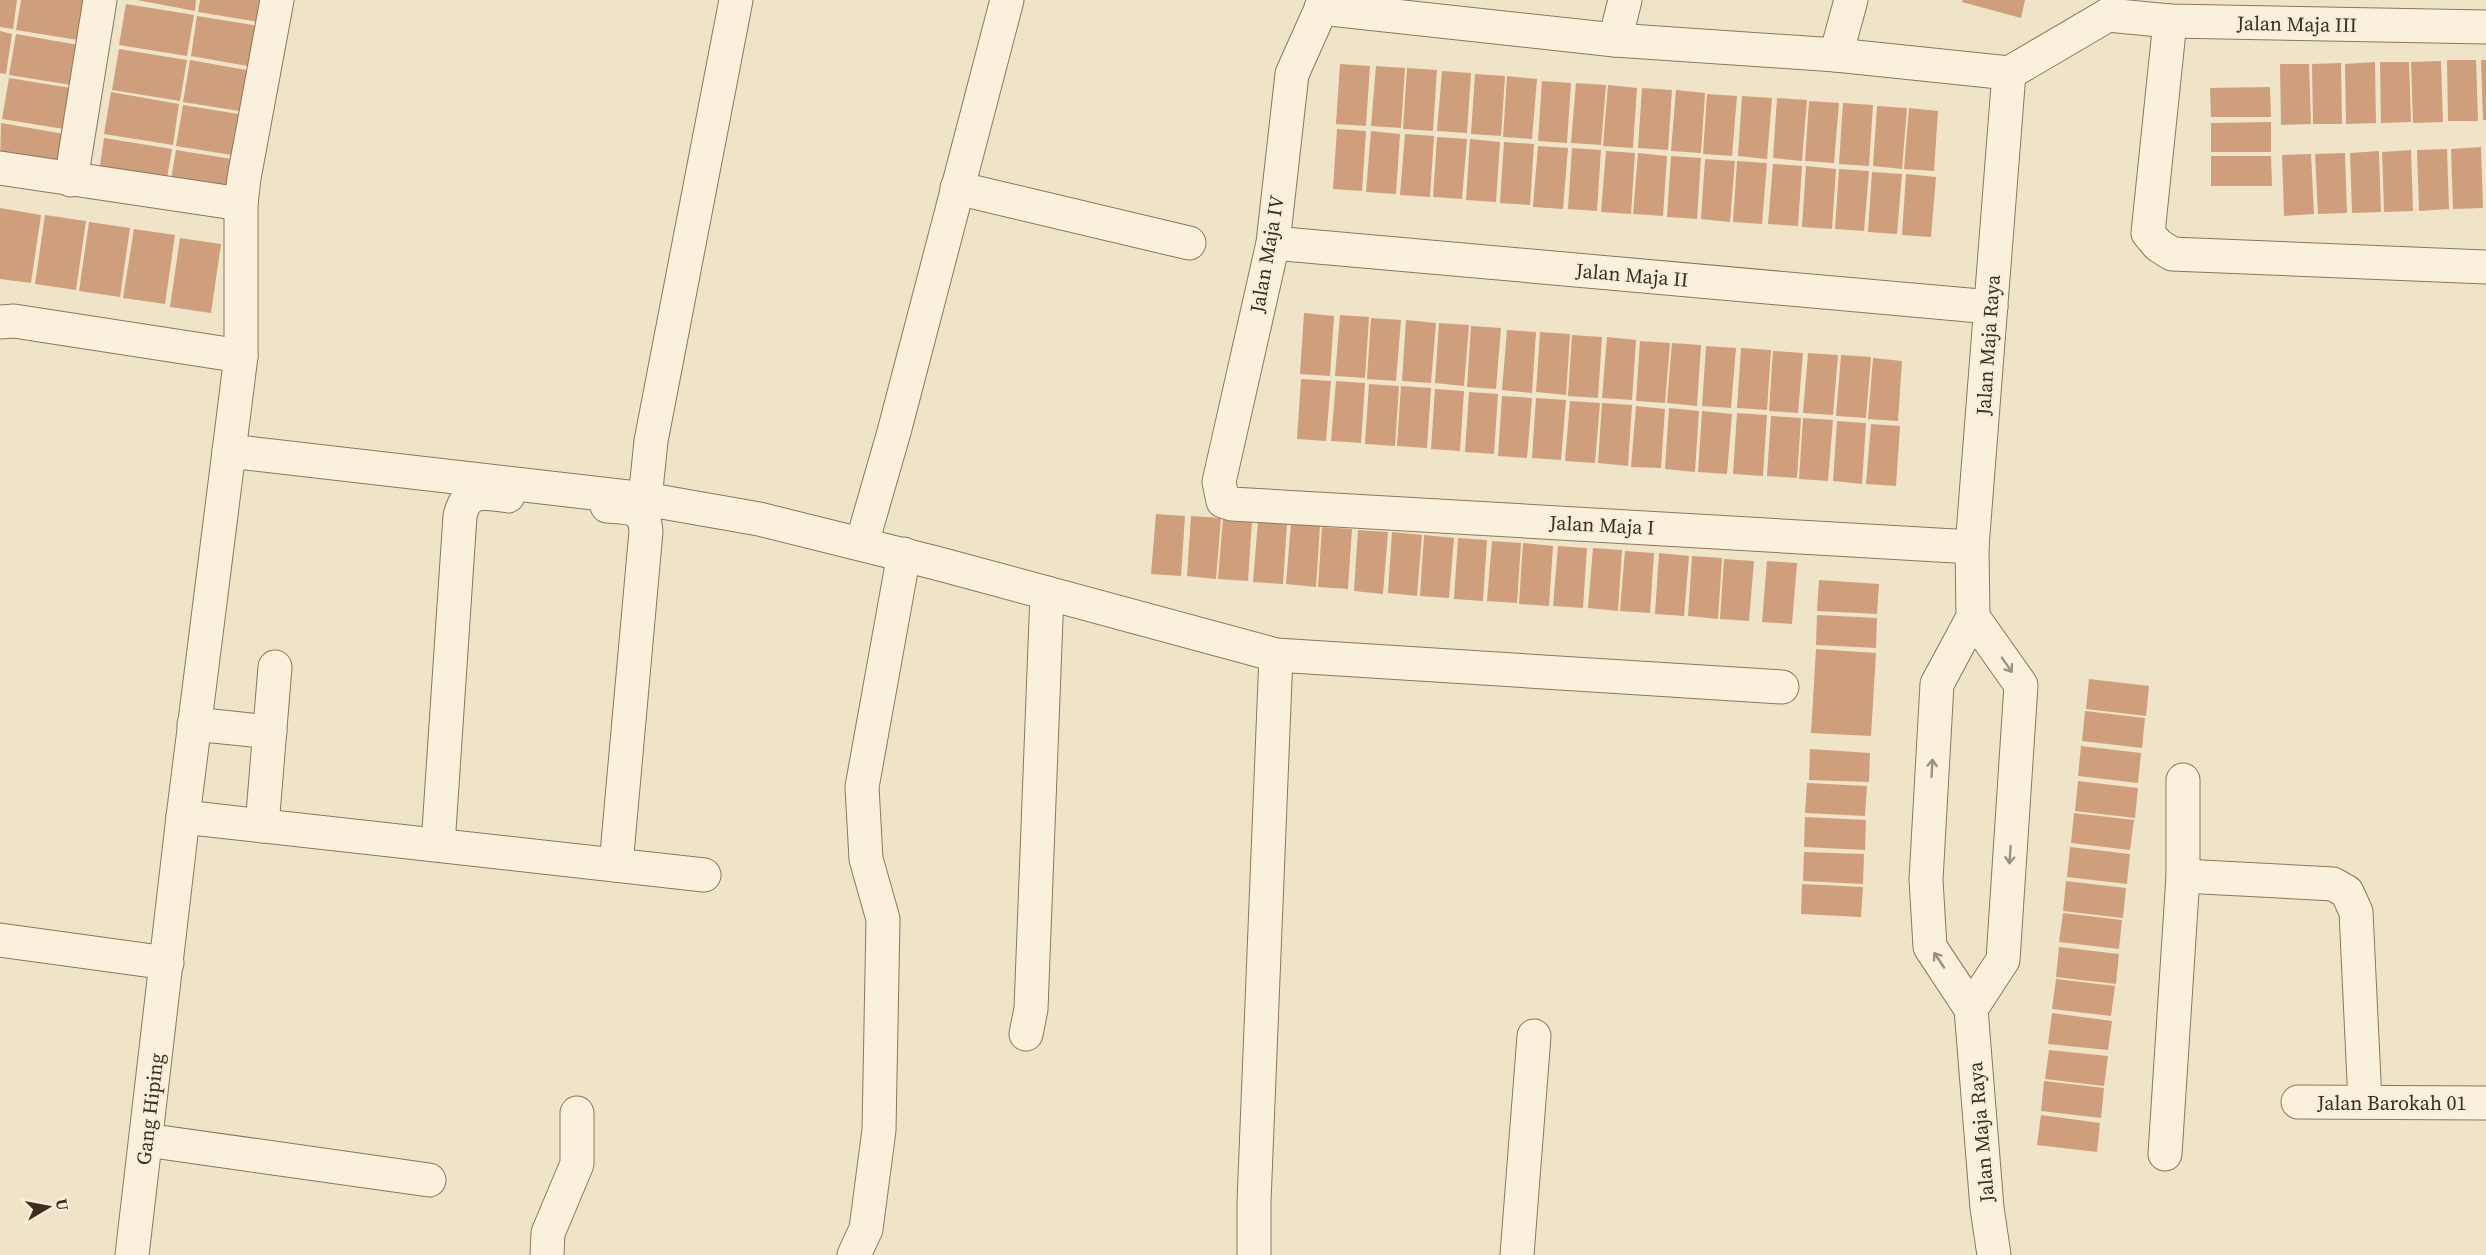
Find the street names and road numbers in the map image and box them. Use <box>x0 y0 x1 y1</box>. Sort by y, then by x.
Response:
street label: Jalan Maja III <box>2236 9 2357 39</box>
street label: Jalan Maja IV <box>1243 193 1291 316</box>
street label: Jalan Maja II <box>1574 256 1689 294</box>
street label: Jalan Maja Raya <box>1969 273 2007 417</box>
street label: Jalan Maja I <box>1548 508 1655 542</box>
street label: Gang Hiping <box>129 1051 171 1167</box>
street label: Jalan Maja Raya <box>1961 1060 2001 1204</box>
street label: Jalan Barokah 01 <box>2316 1089 2467 1117</box>

